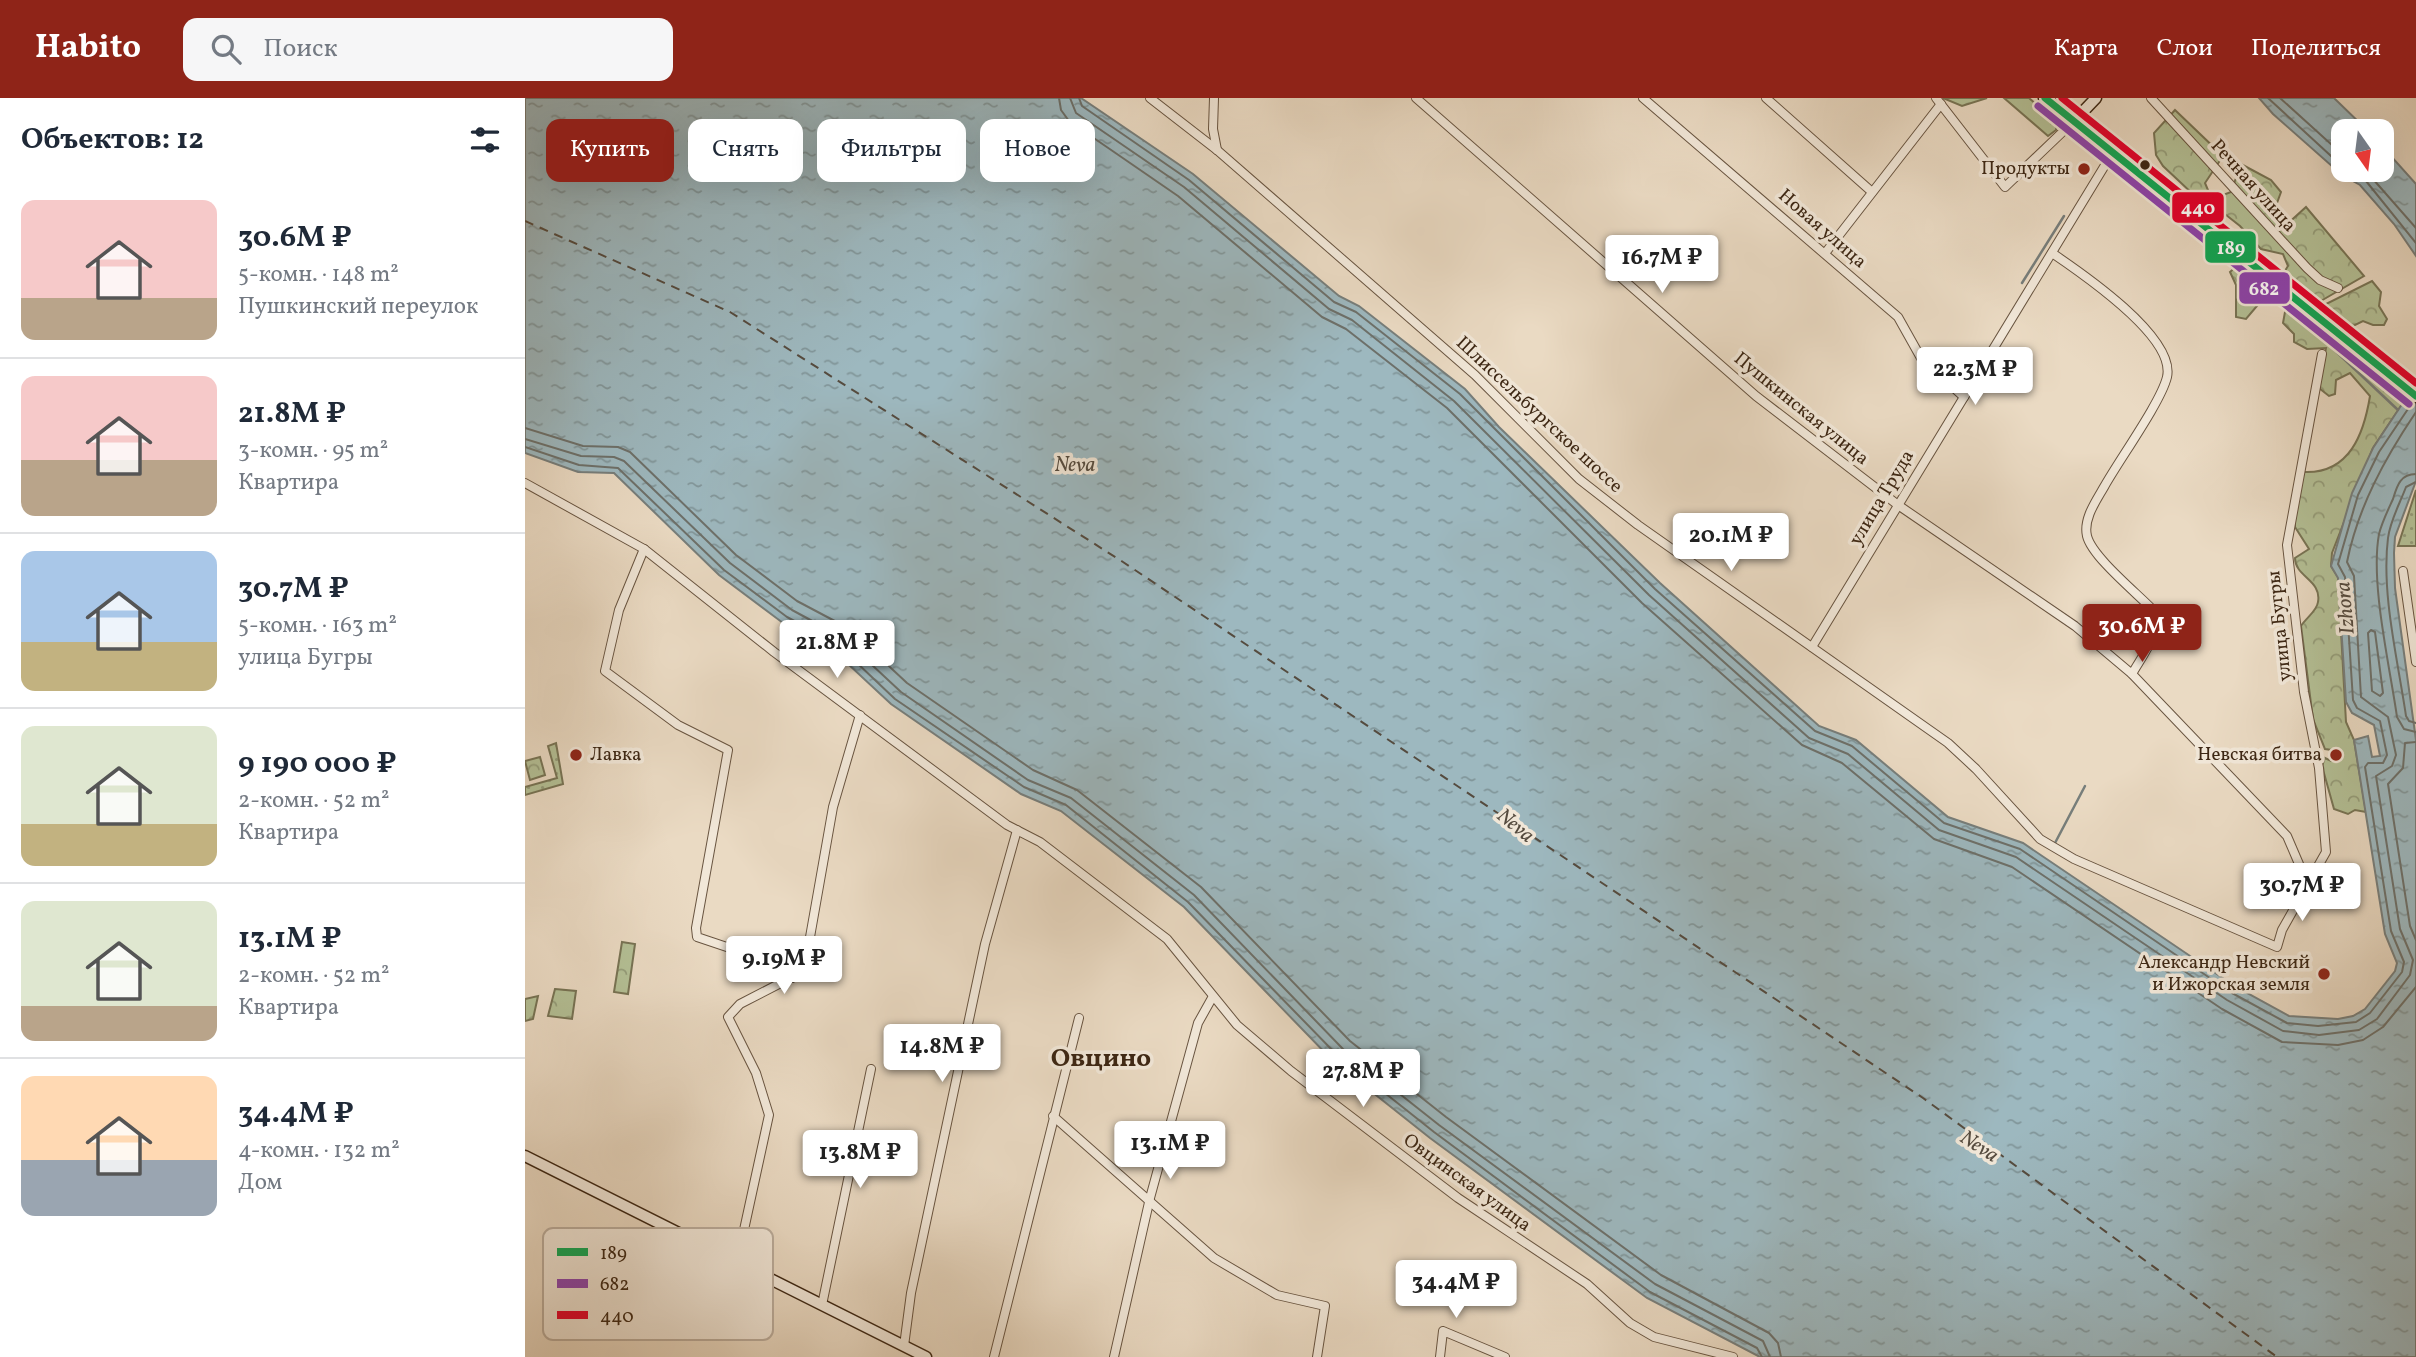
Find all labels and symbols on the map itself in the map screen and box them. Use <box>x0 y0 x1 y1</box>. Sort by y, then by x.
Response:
north arrow <box>2331 119 2394 182</box>
street label: Речная улица <box>2204 134 2302 238</box>
place label: Продукты <box>1981 156 2070 182</box>
unlabelled marker <box>2138 158 2152 172</box>
marker: Продукты <box>2076 161 2092 177</box>
street label: Новая улица <box>1772 183 1872 275</box>
line badge: 440 <box>2171 191 2225 224</box>
text: 440 <box>2181 196 2215 222</box>
line badge: 189 <box>2204 230 2257 264</box>
pin: 16.7M ₽ <box>1597 236 1727 295</box>
text: 189 <box>2217 236 2245 262</box>
line badge: 682 <box>2238 271 2291 305</box>
text: 682 <box>2249 277 2279 303</box>
street label: Шлиссельбургское шоссе <box>1450 331 1628 499</box>
street label: Пушкинская улица <box>1728 346 1874 472</box>
pin: 22.3M ₽ <box>1910 348 2040 407</box>
street label: улица Труда <box>1843 445 1921 551</box>
water label: Neva <box>1055 451 1096 480</box>
pin: 20.1M ₽ <box>1666 514 1796 573</box>
street label: улица Бугры <box>2261 569 2299 683</box>
water label: Izhora <box>2329 580 2363 636</box>
pin: 30.6M ₽ <box>2077 604 2207 664</box>
pin: 21.8M ₽ <box>772 620 902 680</box>
place label: Лавка <box>590 742 642 768</box>
place label: Невская битва <box>2197 742 2322 768</box>
marker: Лавка <box>568 747 584 763</box>
marker: Невская битва <box>2328 747 2344 763</box>
water label: Neva <box>1490 802 1540 850</box>
pin: 30.7M ₽ <box>2237 864 2367 923</box>
pin: 9.19M ₽ <box>719 936 849 996</box>
place label: Александр Невский и Ижорская земля <box>2138 950 2310 998</box>
marker: Александр Невский и Ижорская земля <box>2316 966 2332 982</box>
pin: 14.8M ₽ <box>877 1024 1007 1084</box>
district label: Овцино <box>1051 1041 1151 1077</box>
pin: 27.8M ₽ <box>1298 1049 1428 1109</box>
pin: 13.1M ₽ <box>1105 1122 1235 1181</box>
water label: Neva <box>1954 1124 2004 1170</box>
street label: Овцинская улица <box>1398 1128 1536 1238</box>
pin: 13.8M ₽ <box>795 1130 925 1190</box>
legend <box>543 1228 773 1340</box>
text: 189 <box>600 1241 627 1267</box>
pin: 34.4M ₽ <box>1391 1260 1521 1320</box>
text: 682 <box>600 1272 629 1298</box>
text: 440 <box>600 1304 634 1330</box>

